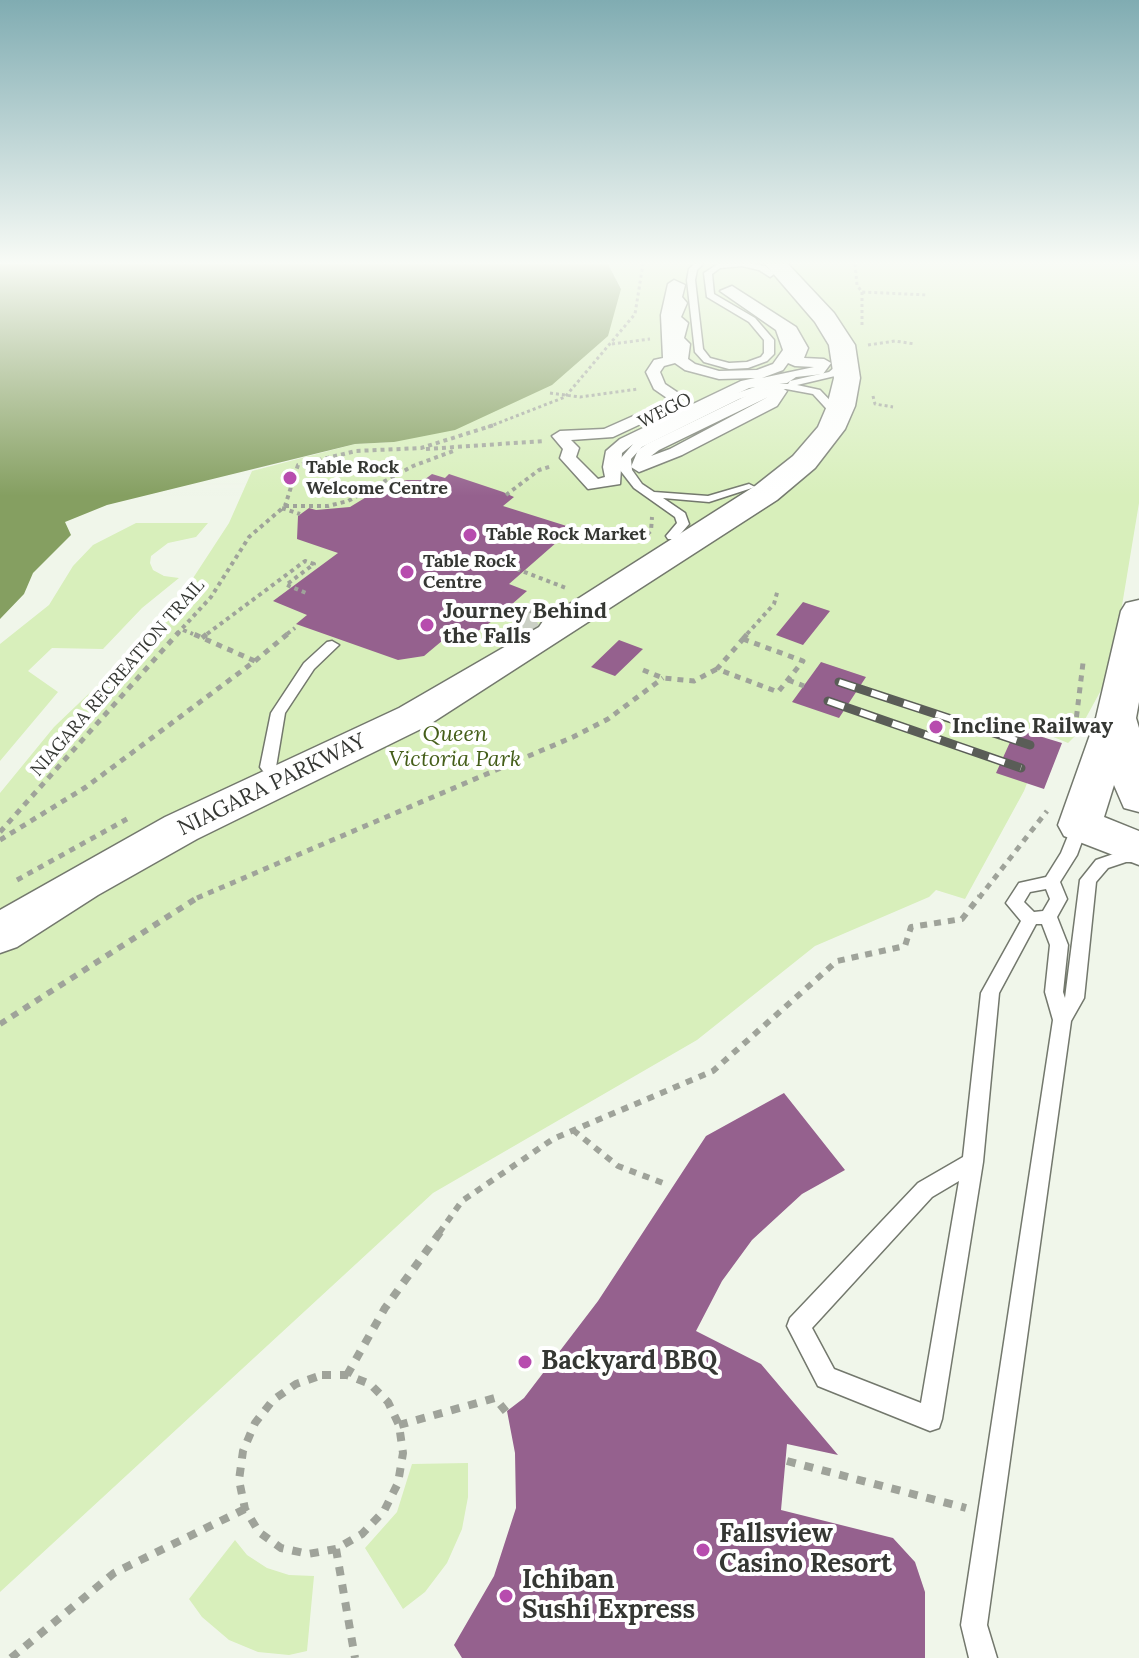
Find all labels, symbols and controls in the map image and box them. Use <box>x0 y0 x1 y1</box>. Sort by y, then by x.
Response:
street label: WEGO <box>635 388 695 434</box>
place label: Table Rock Welcome Centre <box>306 457 448 500</box>
marker: Table Rock Welcome Centre <box>281 469 299 487</box>
place label: Table Rock Market <box>486 524 646 546</box>
marker: Table Rock Market <box>461 526 479 544</box>
place label: Table Rock Centre <box>423 551 516 594</box>
marker: Table Rock Centre <box>398 563 416 581</box>
street label: NIAGARA RECREATION TRAIL <box>27 575 209 781</box>
place label: Journey Behind the Falls <box>443 599 607 650</box>
marker: Journey Behind the Falls <box>418 616 436 634</box>
place label: Incline Railway <box>952 714 1113 740</box>
marker: Incline Railway <box>927 718 945 736</box>
park label: Queen Victoria Park <box>389 722 521 774</box>
street label: NIAGARA PARKWAY <box>174 728 370 842</box>
place label: Backyard BBQ <box>541 1346 717 1378</box>
marker: Backyard BBQ <box>516 1353 534 1371</box>
place label: Fallsview Casino Resort <box>719 1519 892 1580</box>
marker: Fallsview Casino Resort <box>694 1541 712 1559</box>
place label: Ichiban Sushi Express <box>522 1565 695 1626</box>
marker: Ichiban Sushi Express <box>497 1587 515 1605</box>

